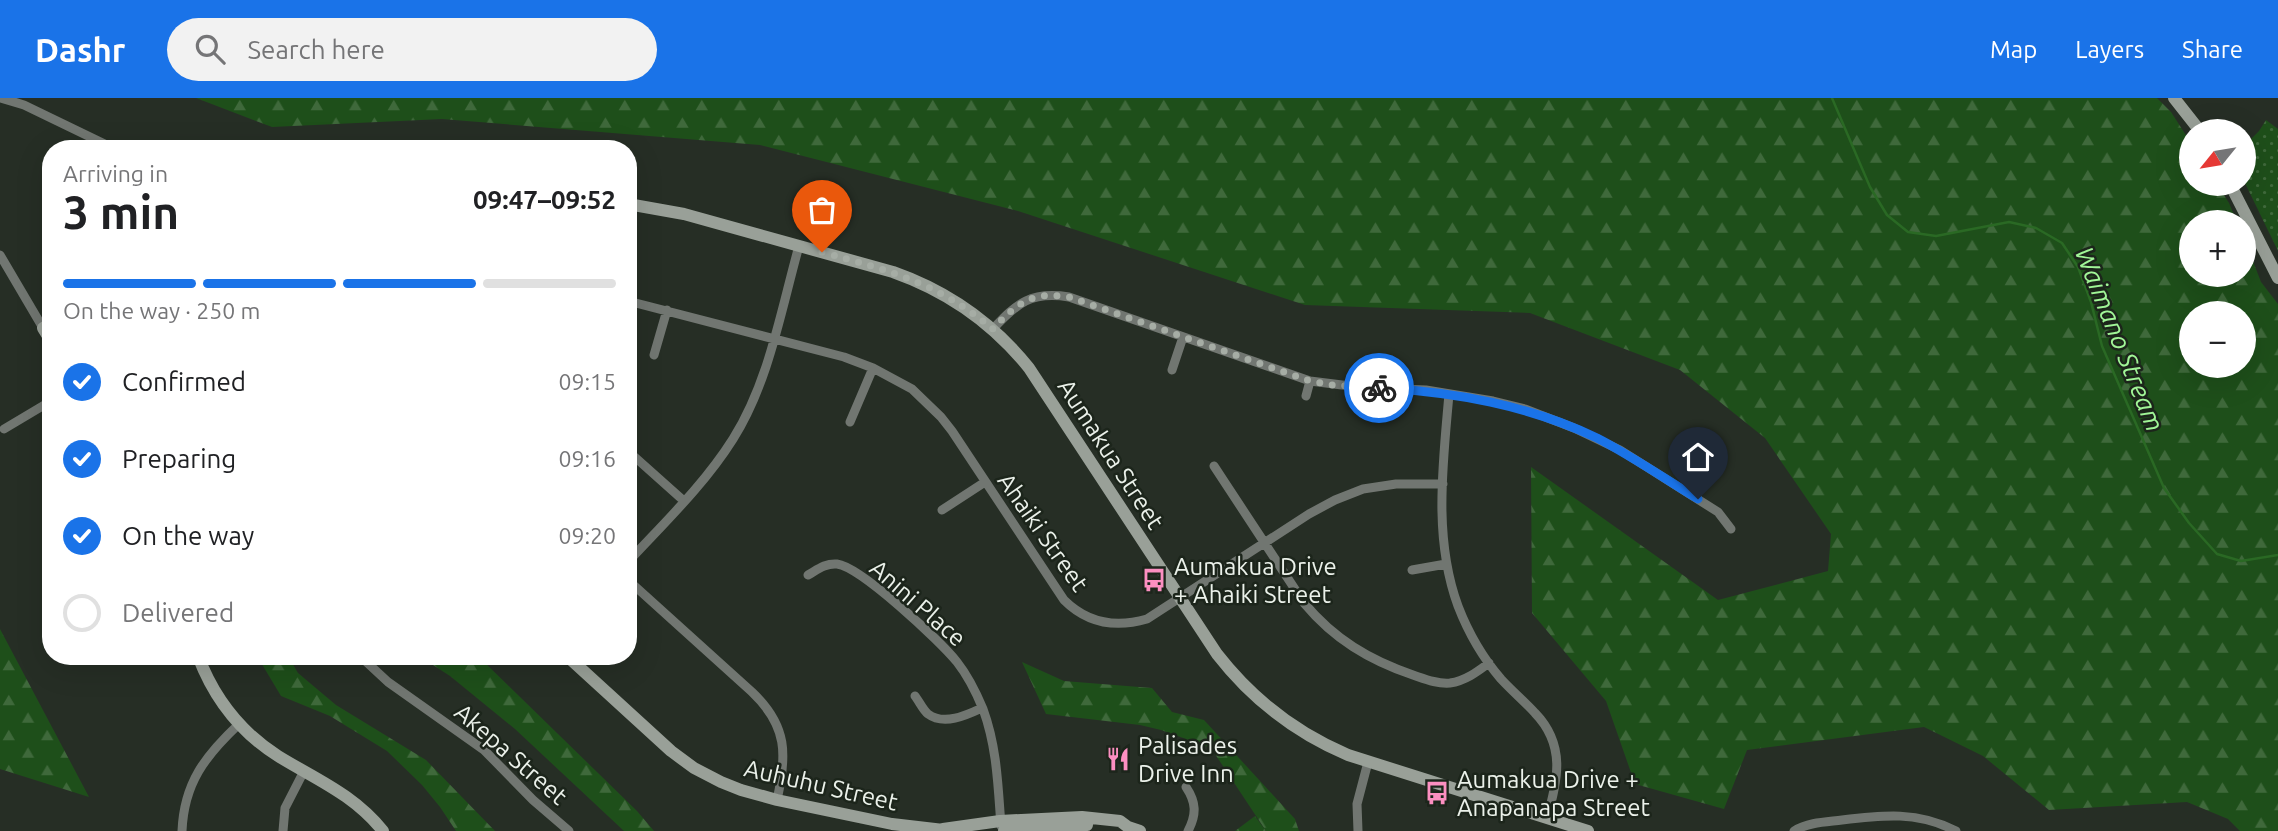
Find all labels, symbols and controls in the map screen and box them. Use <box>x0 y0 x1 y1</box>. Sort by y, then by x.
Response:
search box <box>167 18 657 81</box>
icon: search <box>191 30 229 68</box>
text: Dashr <box>35 31 125 68</box>
text: Search here <box>247 35 385 64</box>
text: Map <box>1990 36 2037 63</box>
text: Layers <box>2075 36 2144 63</box>
text: Share <box>2182 36 2243 63</box>
north arrow <box>2179 119 2256 196</box>
map controls <box>2179 119 2256 378</box>
text: Arriving in <box>63 161 168 186</box>
pin <box>792 180 852 252</box>
text: 09:47–09:52 <box>473 185 616 214</box>
text: 3 min <box>63 186 179 238</box>
icon: bag <box>803 191 841 229</box>
button: + <box>2179 210 2256 287</box>
water label: Waimano Stream <box>2070 243 2170 435</box>
text: On the way · 250 m <box>63 298 260 323</box>
button: − <box>2179 301 2256 378</box>
courier <box>1344 353 1414 423</box>
icon: check <box>63 363 101 401</box>
text: Confirmed <box>122 367 246 396</box>
text: 09:15 <box>558 369 616 394</box>
icon: bike <box>1360 369 1398 407</box>
street label: Aumakua Street <box>1053 374 1170 534</box>
pin <box>1668 427 1728 499</box>
icon: home <box>1679 438 1717 476</box>
icon: check <box>63 440 101 478</box>
text: Preparing <box>122 444 236 473</box>
text: 09:16 <box>558 446 616 471</box>
street label: Ahaiki Street <box>992 468 1094 597</box>
icon: check <box>63 517 101 555</box>
text: On the way <box>122 521 254 550</box>
text: 09:20 <box>558 523 616 548</box>
place label: Aumakua Drive + Ahaiki Street <box>1174 553 1337 608</box>
street label: Anini Place <box>865 554 971 652</box>
bus stop icon: Aumakua Drive + Ahaiki Street <box>1140 566 1168 594</box>
text: Delivered <box>122 598 234 627</box>
street label: Akepa Street <box>450 698 573 810</box>
place label: Palisades Drive Inn <box>1138 732 1237 787</box>
restaurant icon: Palisades Drive Inn <box>1104 745 1132 773</box>
street label: Auhuhu Street <box>742 754 901 816</box>
place label: Aumakua Drive + Anapanapa Street <box>1457 766 1651 821</box>
bus stop icon: Aumakua Drive + Anapanapa Street <box>1423 779 1451 807</box>

